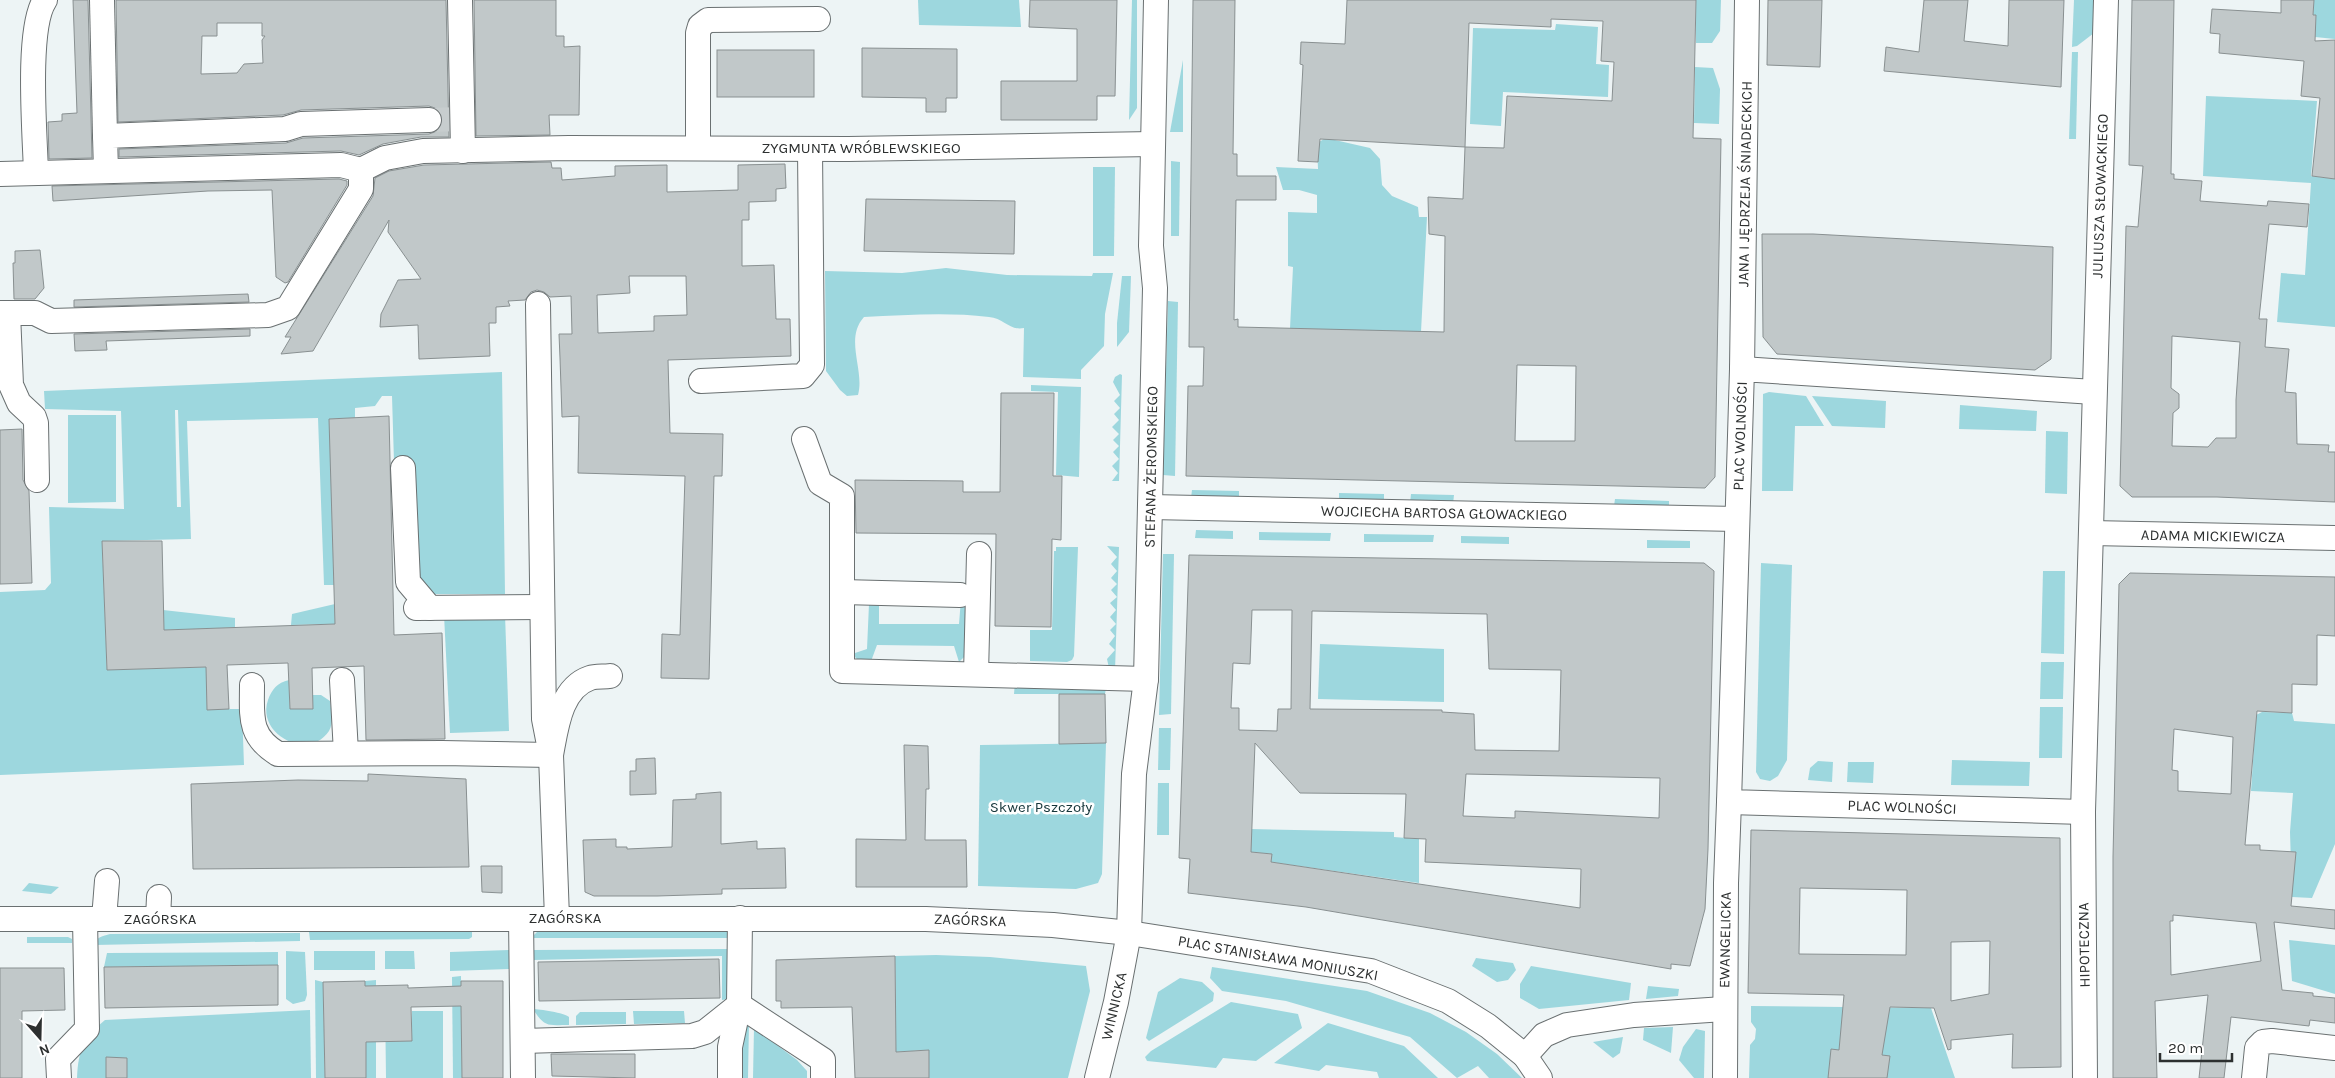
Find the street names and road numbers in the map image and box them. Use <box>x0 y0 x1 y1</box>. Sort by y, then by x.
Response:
street label: JANA I JĘDRZEJA ŚNIADECKICH <box>1734 81 1756 287</box>
street label: JULIUSZA SŁOWACKIEGO <box>2088 113 2112 279</box>
street label: ZYGMUNTA WRÓBLEWSKIEGO <box>761 139 961 157</box>
street label: PLAC WOLNOŚCI <box>1729 381 1751 491</box>
street label: STEFANA ŻEROMSKIEGO <box>1141 386 1161 548</box>
street label: WOJCIECHA BARTOSA GŁOWACKIEGO <box>1321 502 1567 524</box>
street label: ADAMA MICKIEWICZA <box>2141 526 2286 546</box>
street label: PLAC WOLNOŚCI <box>1847 796 1957 818</box>
street label: EWANGELICKA <box>1715 891 1735 988</box>
street label: HIPOTECZNA <box>2074 902 2094 988</box>
street label: ZAGÓRSKA <box>529 909 602 927</box>
street label: ZAGÓRSKA <box>124 910 197 928</box>
street label: ZAGÓRSKA <box>933 910 1007 930</box>
street label: PLAC STANISŁAWA MONIUSZKI <box>1176 932 1380 984</box>
street label: WINNICKA <box>1097 970 1131 1042</box>

